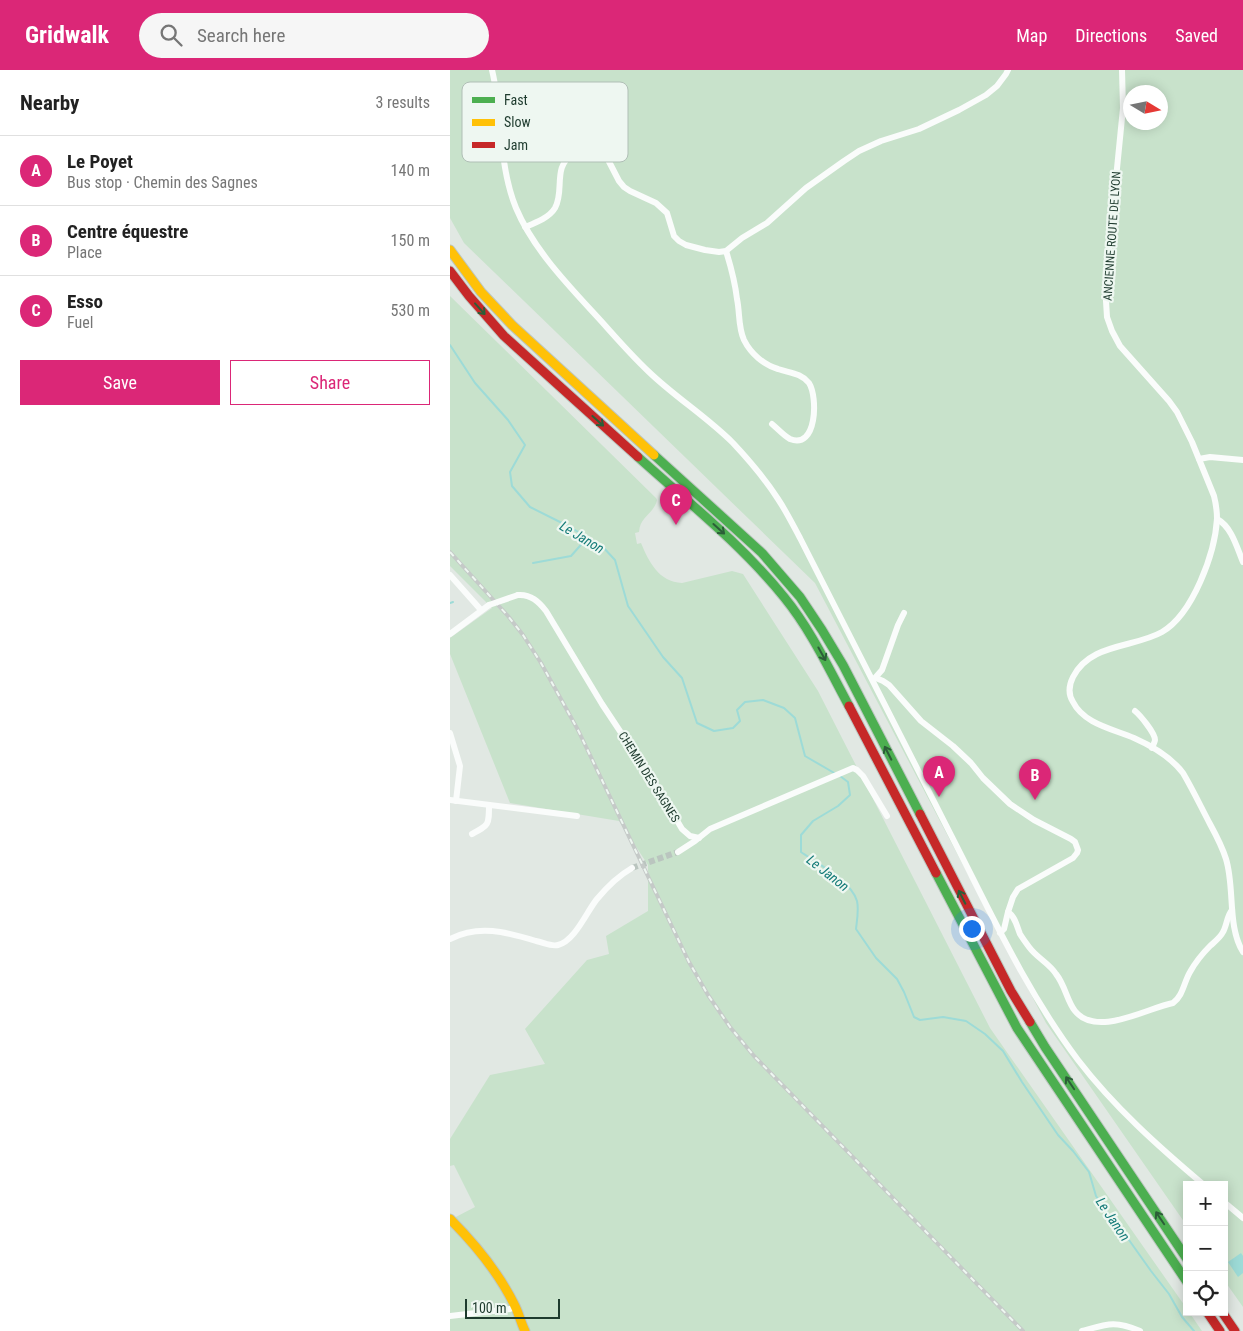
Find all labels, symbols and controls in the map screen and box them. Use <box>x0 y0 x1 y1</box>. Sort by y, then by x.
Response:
search box <box>139 13 489 58</box>
text: Gridwalk <box>25 21 109 49</box>
icon: search <box>157 21 185 49</box>
text: Search here <box>197 24 285 47</box>
text: Map <box>1016 25 1047 46</box>
text: Directions <box>1075 25 1147 46</box>
text: Saved <box>1175 25 1218 46</box>
legend <box>462 82 628 162</box>
north arrow <box>1123 85 1168 130</box>
text: Nearby <box>20 91 79 115</box>
text: Fast <box>504 92 528 108</box>
text: 3 results <box>375 93 430 112</box>
text: Slow <box>504 114 531 130</box>
text: Jam <box>504 137 528 153</box>
text: Le Poyet <box>67 150 133 173</box>
text: A <box>31 161 41 180</box>
text: 140 m <box>391 161 430 180</box>
street label: ANCIENNE ROUTE DE LYON <box>1100 171 1124 301</box>
text: Bus stop · Chemin des Sagnes <box>67 173 258 192</box>
text: Centre équestre <box>67 220 188 243</box>
text: B <box>32 231 40 250</box>
text: 150 m <box>391 231 430 250</box>
text: Place <box>67 243 102 262</box>
text: Esso <box>67 290 103 313</box>
text: C <box>31 301 41 320</box>
text: 530 m <box>391 301 430 320</box>
one-way arrow <box>474 302 486 315</box>
text: Fuel <box>67 313 93 332</box>
button: Save <box>20 360 220 405</box>
button: Share <box>230 360 430 405</box>
one-way arrow <box>591 415 604 427</box>
pin: C <box>660 484 692 525</box>
water label: Le Janon <box>557 518 607 556</box>
one-way arrow <box>712 524 725 535</box>
one-way arrow <box>817 647 827 661</box>
street label: CHEMIN DES SAGNES <box>615 729 683 825</box>
one-way arrow <box>883 745 893 760</box>
pin: A <box>923 756 955 797</box>
pin: B <box>1019 759 1051 800</box>
water label: Le Janon <box>804 852 852 894</box>
one-way arrow <box>957 890 967 905</box>
your location <box>959 916 985 942</box>
one-way arrow <box>1065 1076 1075 1090</box>
map controls <box>1183 1181 1228 1316</box>
button: + <box>1183 1181 1228 1226</box>
water label: Le Janon <box>1093 1194 1133 1244</box>
one-way arrow <box>1155 1212 1165 1226</box>
button: − <box>1183 1226 1228 1271</box>
button: locate <box>1183 1271 1228 1316</box>
scale bar <box>465 1296 560 1319</box>
text: 100 m <box>472 1300 507 1316</box>

